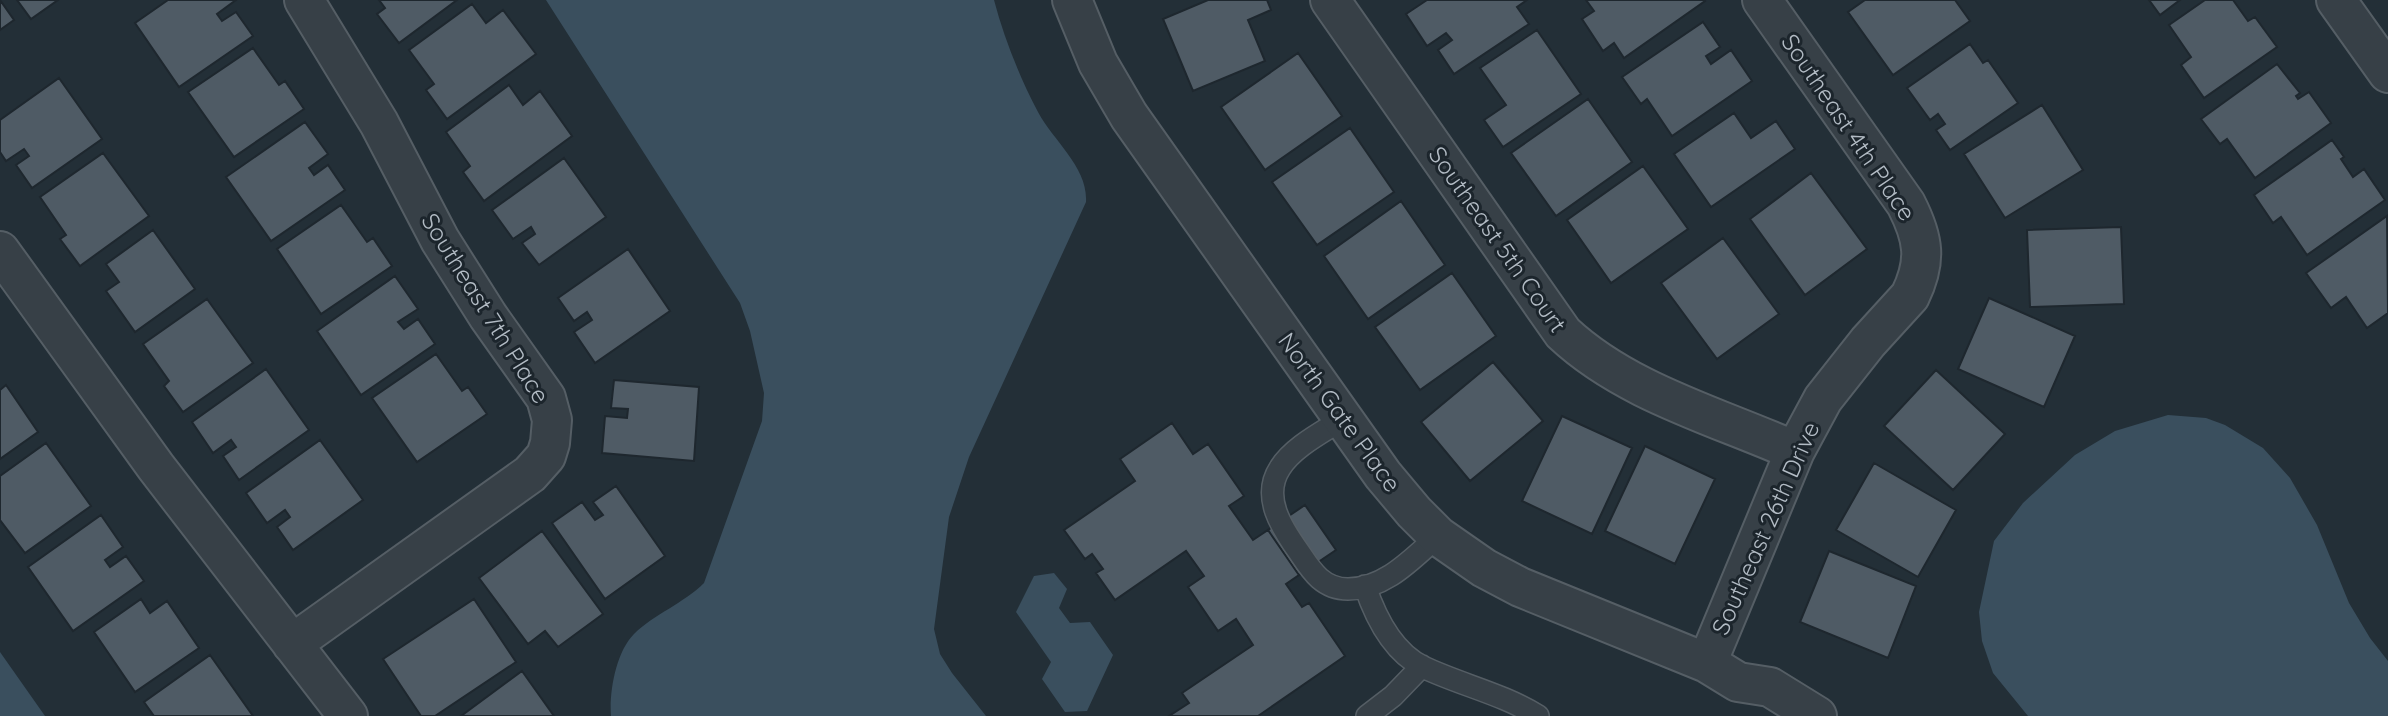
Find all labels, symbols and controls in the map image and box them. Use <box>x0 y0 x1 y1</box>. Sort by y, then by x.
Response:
street label: Southeast 4th Place <box>1775 28 1923 226</box>
street label: Southeast 5th Court <box>1423 140 1573 338</box>
street label: Southeast 7th Place <box>415 207 557 409</box>
street label: North Gate Place <box>1272 326 1408 498</box>
street label: Southeast 26th Drive <box>1705 417 1825 639</box>

